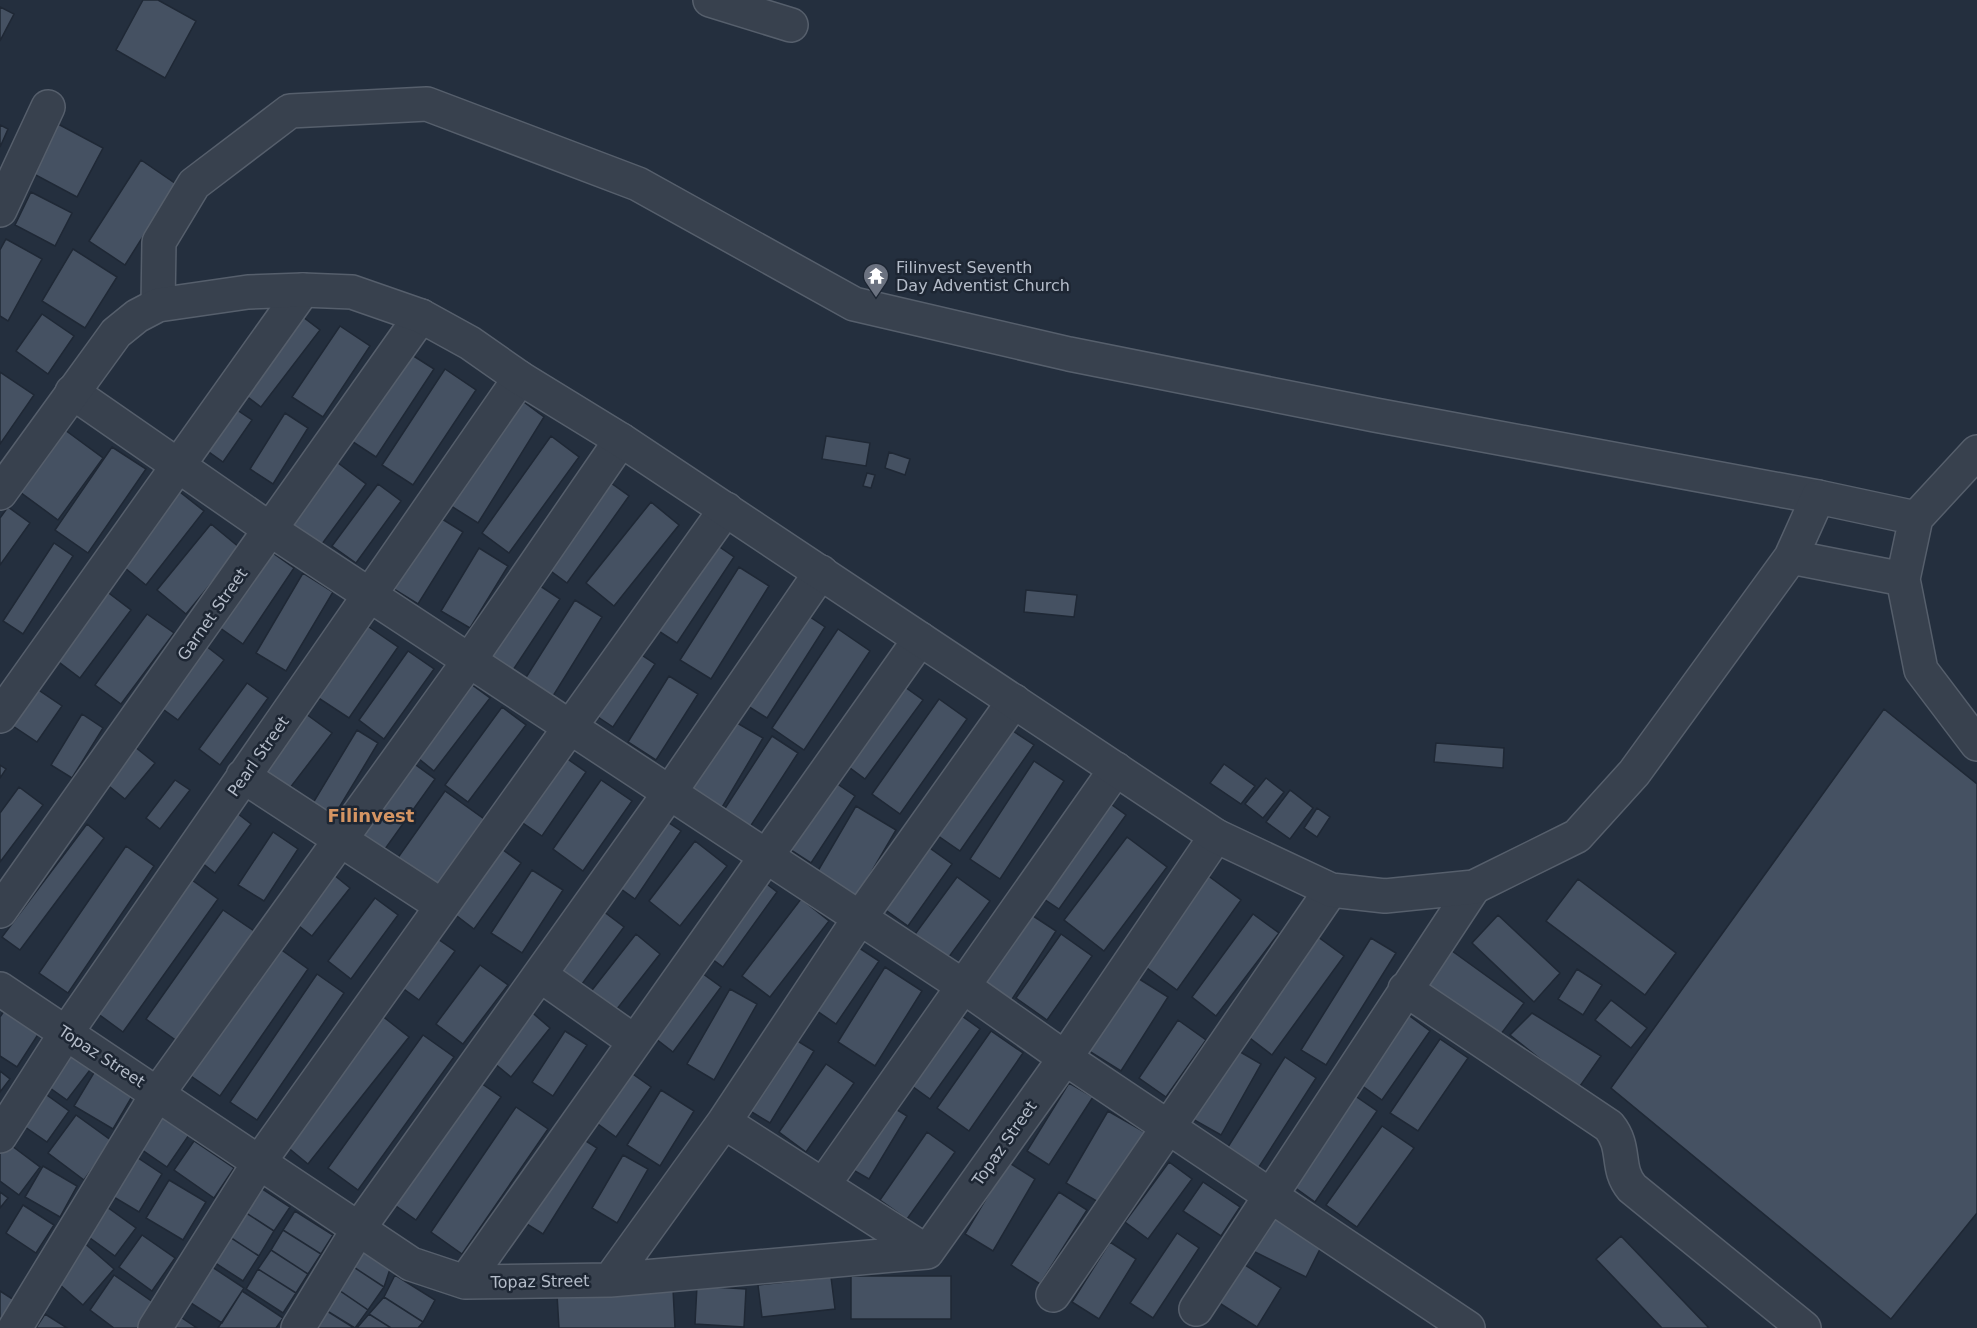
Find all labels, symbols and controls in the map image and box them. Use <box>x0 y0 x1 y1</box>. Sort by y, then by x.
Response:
place label: Filinvest Seventh Day Adventist Church <box>896 258 1070 295</box>
temple icon: Filinvest Seventh Day Adventist Church <box>861 261 891 299</box>
street label: Garnet Street <box>174 564 251 664</box>
street label: Pearl Street <box>224 713 293 800</box>
district label: Filinvest <box>328 805 415 826</box>
street label: Topaz Street <box>54 1021 148 1091</box>
street label: Topaz Street <box>968 1097 1041 1190</box>
street label: Topaz Street <box>489 1271 590 1292</box>

